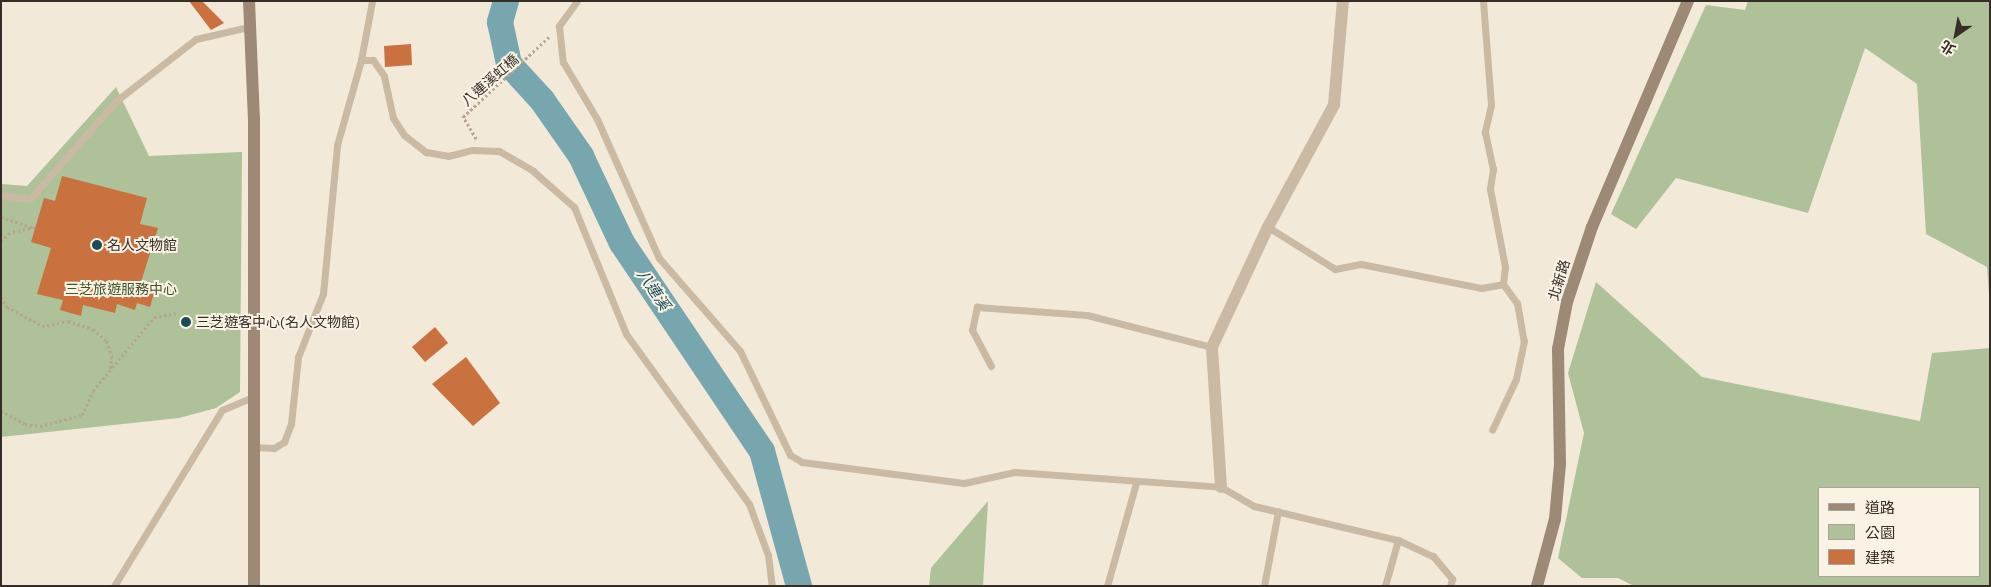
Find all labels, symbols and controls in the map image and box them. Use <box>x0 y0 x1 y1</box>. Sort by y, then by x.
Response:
north arrow <box>1931 10 1981 60</box>
text: 北 <box>1938 37 1958 58</box>
street label: 八連溪虹橋 <box>458 51 522 109</box>
place label: 名人文物館 <box>107 237 177 253</box>
marker: 名人文物館 <box>91 239 103 251</box>
street label: 北新路 <box>1545 257 1573 303</box>
water label: 八連溪 <box>633 266 673 314</box>
park label: 三芝旅遊服務中心 <box>65 281 177 297</box>
place label: 三芝遊客中心(名人文物館) <box>196 314 360 330</box>
marker: 三芝遊客中心(名人文物館) <box>180 316 192 328</box>
legend <box>1818 487 1981 577</box>
text: 道路 <box>1865 499 1895 517</box>
text: 公園 <box>1865 524 1895 542</box>
text: 建築 <box>1865 549 1895 567</box>

